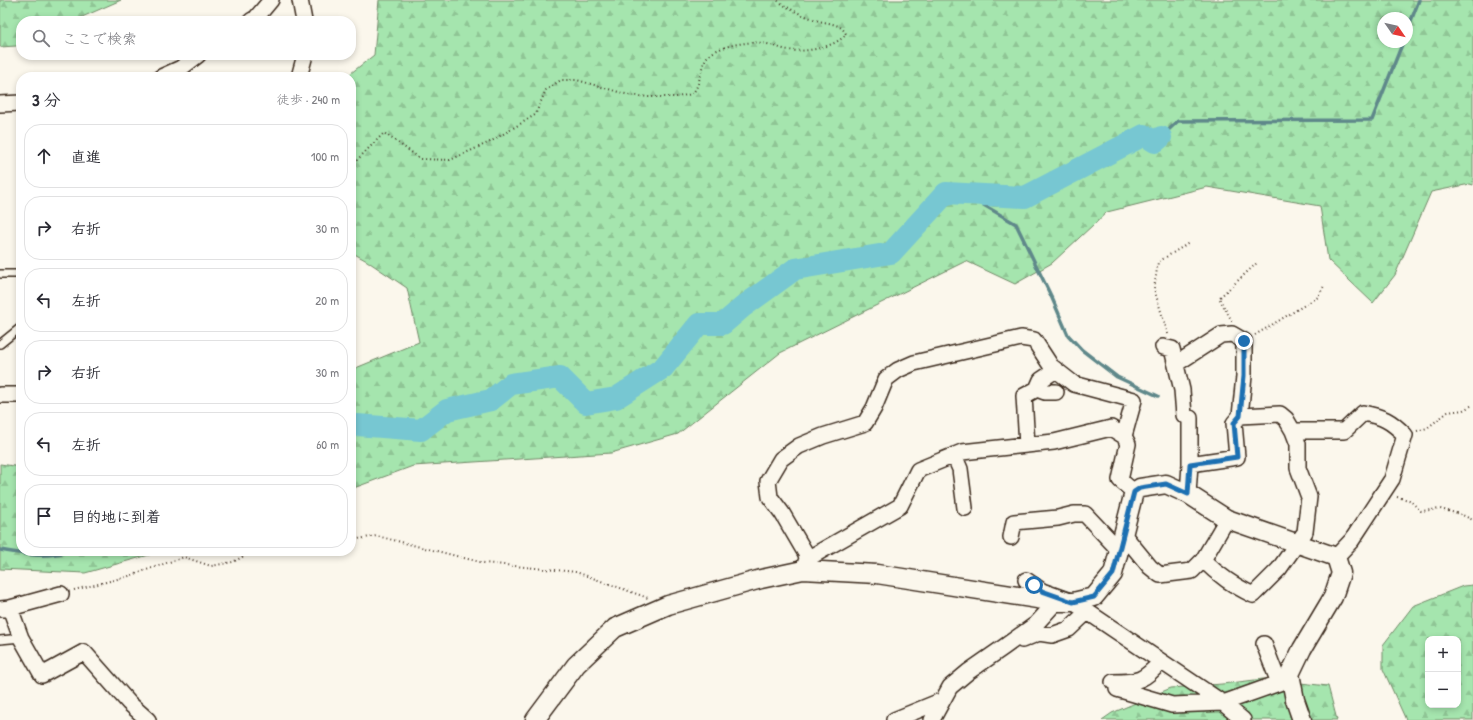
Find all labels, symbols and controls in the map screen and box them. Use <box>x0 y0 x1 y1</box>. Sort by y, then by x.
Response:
north arrow <box>1377 12 1413 48</box>
search box <box>16 16 356 60</box>
icon: search <box>30 27 52 49</box>
text: ここで検索 <box>62 28 137 49</box>
text: 3 分 <box>32 88 61 111</box>
text: 徒歩 · 240 m <box>277 90 340 108</box>
icon: ahead <box>33 145 55 167</box>
text: 直進 <box>71 146 101 167</box>
text: 100 m <box>311 147 339 165</box>
icon: right <box>33 217 55 239</box>
text: 右折 <box>71 218 101 239</box>
text: 30 m <box>316 219 339 237</box>
icon: left <box>33 289 55 311</box>
text: 左折 <box>71 290 101 311</box>
text: 20 m <box>315 291 339 309</box>
route end <box>1235 332 1253 350</box>
icon: right <box>33 361 55 383</box>
text: 右折 <box>71 362 101 383</box>
text: 30 m <box>316 363 339 381</box>
icon: left <box>33 433 55 455</box>
text: 左折 <box>71 434 101 455</box>
text: 60 m <box>316 435 339 453</box>
icon: arrive <box>33 505 55 527</box>
text: 目的地に到着 <box>71 506 161 527</box>
route start <box>1025 576 1043 594</box>
map controls <box>1425 636 1461 708</box>
button: + <box>1425 636 1461 672</box>
button: − <box>1425 672 1461 708</box>

